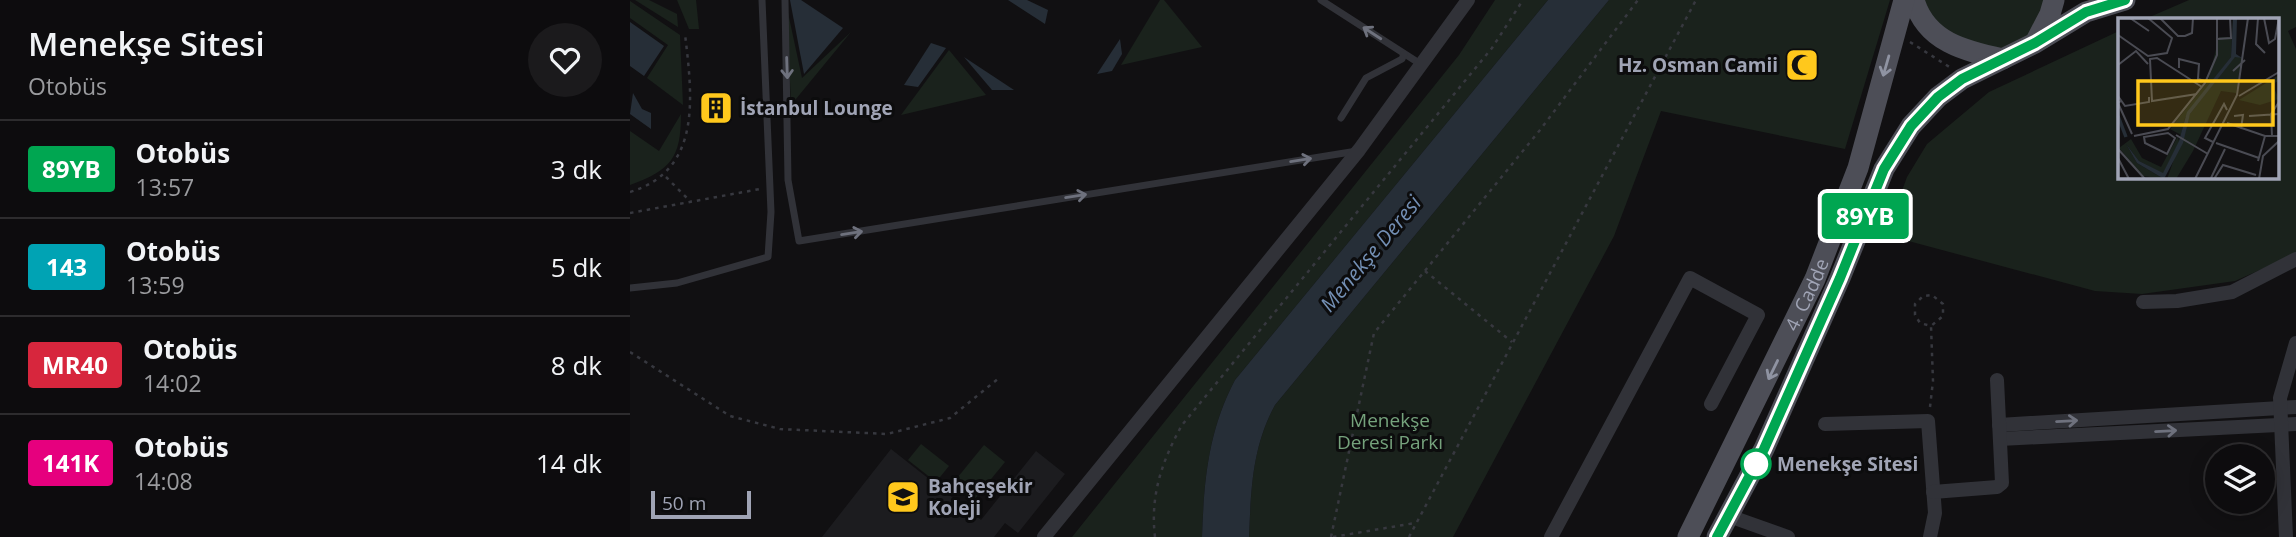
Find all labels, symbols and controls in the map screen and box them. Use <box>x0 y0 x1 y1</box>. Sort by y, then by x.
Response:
inset map <box>2118 18 2278 178</box>
text: Menekşe Sitesi <box>28 21 265 66</box>
button: heart <box>528 23 602 97</box>
one-way arrow <box>1363 26 1382 40</box>
mosque icon: Hz. Osman Camii <box>1783 46 1821 84</box>
place label: Hz. Osman Camii <box>1618 52 1778 78</box>
one-way arrow <box>1879 55 1892 77</box>
one-way arrow <box>781 56 794 79</box>
text: Otobüs <box>28 70 107 102</box>
building icon: İstanbul Lounge <box>697 89 735 127</box>
place label: İstanbul Lounge <box>740 95 893 121</box>
text: Otobüs <box>136 135 230 171</box>
text: 3 dk <box>551 151 602 187</box>
text: 89YB <box>42 152 101 185</box>
one-way arrow <box>1289 153 1312 166</box>
text: 13:57 <box>136 171 194 203</box>
one-way arrow <box>1064 189 1087 202</box>
water label: Menekşe Deresi <box>1313 189 1428 317</box>
line badge: 89YB <box>1816 193 1914 239</box>
text: 89YB <box>1836 199 1894 232</box>
one-way arrow <box>840 226 863 239</box>
text: Otobüs <box>126 233 221 269</box>
text: 5 dk <box>551 249 602 285</box>
text: 143 <box>46 250 87 283</box>
street label: 4. Cadde <box>1779 255 1835 335</box>
text: 13:59 <box>126 269 185 301</box>
text: Otobüs <box>143 331 237 367</box>
text: 8 dk <box>551 347 602 383</box>
text: MR40 <box>42 348 108 381</box>
one-way arrow <box>1765 359 1779 380</box>
text: 14:02 <box>143 367 202 399</box>
park label: Menekşe Deresi Parkı <box>1337 407 1443 455</box>
one-way arrow <box>2055 414 2078 427</box>
one-way arrow <box>2154 424 2177 437</box>
text: Otobüs <box>134 429 229 465</box>
map controls <box>2205 444 2275 514</box>
button: layers <box>2205 444 2275 514</box>
text: 14 dk <box>536 445 602 481</box>
text: 141K <box>42 446 99 479</box>
marker: Menekşe Sitesi <box>1741 449 1771 479</box>
place label: Menekşe Sitesi <box>1777 451 1918 477</box>
text: 14:08 <box>134 465 193 497</box>
place label: Bahçeşekir Koleji <box>928 473 1033 521</box>
school or university icon: Bahçeşekir Koleji <box>884 478 922 516</box>
scale bar <box>651 488 751 520</box>
text: 50 m <box>662 490 706 516</box>

